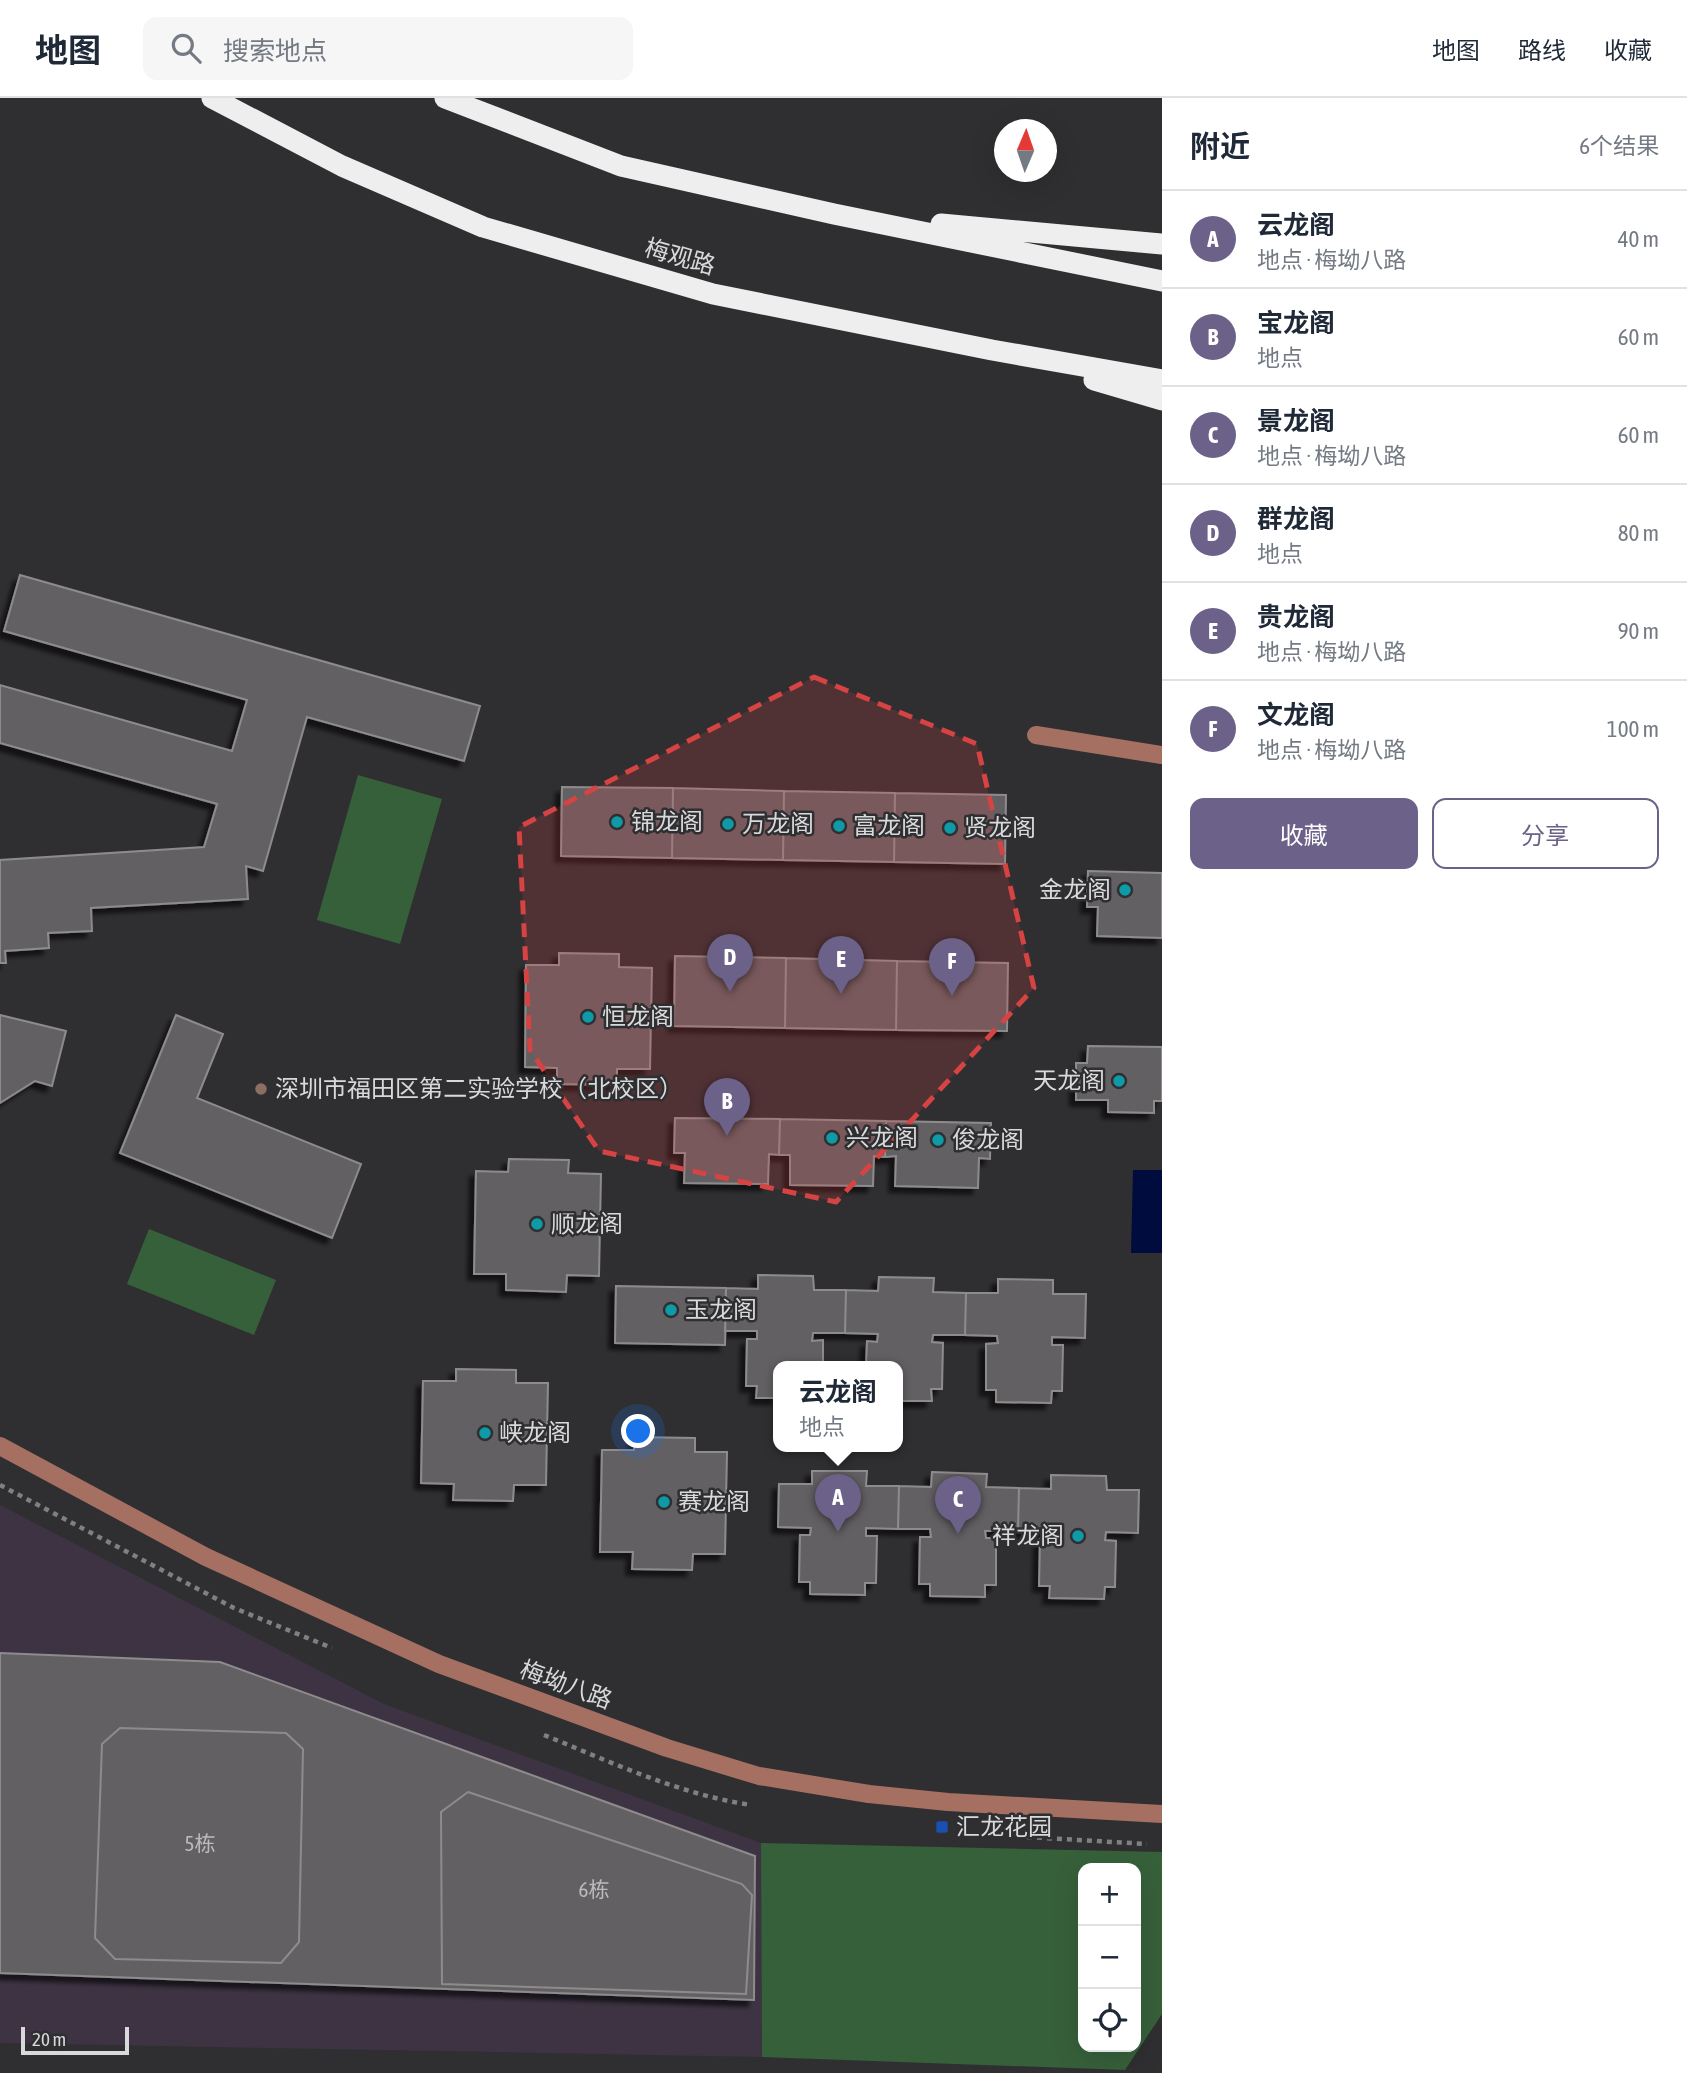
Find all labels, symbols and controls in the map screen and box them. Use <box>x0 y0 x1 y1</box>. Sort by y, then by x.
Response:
search box <box>143 17 633 80</box>
icon: search <box>167 29 205 67</box>
text: 地图 <box>35 31 101 69</box>
text: 搜索地点 <box>223 36 327 66</box>
text: 地图 <box>1432 37 1480 64</box>
text: 路线 <box>1518 37 1566 64</box>
text: 收藏 <box>1604 37 1652 64</box>
north arrow <box>994 119 1057 182</box>
text: 附近 <box>1190 129 1250 163</box>
text: 6个结果 <box>1579 133 1659 159</box>
text: 云龙阁 <box>1257 210 1335 240</box>
text: A <box>1207 226 1219 252</box>
text: 40 m <box>1618 226 1659 252</box>
street label: 梅观路 <box>642 234 718 279</box>
text: 地点 · 梅坳八路 <box>1257 247 1406 273</box>
text: 宝龙阁 <box>1257 308 1335 338</box>
text: B <box>1208 324 1218 350</box>
text: 60 m <box>1618 324 1659 350</box>
text: 地点 <box>1257 345 1303 371</box>
text: 景龙阁 <box>1257 406 1335 436</box>
text: C <box>1208 422 1218 448</box>
text: 60 m <box>1618 422 1659 448</box>
text: 地点 · 梅坳八路 <box>1257 443 1406 469</box>
text: 群龙阁 <box>1257 504 1335 534</box>
text: D <box>1207 520 1219 546</box>
text: 80 m <box>1618 520 1659 546</box>
text: 地点 <box>1257 541 1303 567</box>
text: 贵龙阁 <box>1257 602 1335 632</box>
text: E <box>1208 618 1218 644</box>
text: 90 m <box>1618 618 1659 644</box>
text: 地点 · 梅坳八路 <box>1257 639 1406 665</box>
text: 文龙阁 <box>1257 700 1335 730</box>
text: F <box>1208 716 1218 742</box>
text: 100 m <box>1607 716 1659 742</box>
text: 地点 · 梅坳八路 <box>1257 737 1406 763</box>
button: 收藏 <box>1190 798 1418 869</box>
button: 分享 <box>1432 798 1659 869</box>
place label: 锦龙阁 <box>631 808 703 835</box>
place label: 万龙阁 <box>742 810 814 837</box>
place label: 富龙阁 <box>853 812 925 839</box>
marker: 锦龙阁 <box>609 814 625 830</box>
place label: 贤龙阁 <box>964 814 1036 841</box>
marker: 万龙阁 <box>720 816 736 832</box>
marker: 富龙阁 <box>831 818 847 834</box>
marker: 贤龙阁 <box>942 820 958 836</box>
place label: 金龙阁 <box>1039 876 1111 903</box>
marker: 金龙阁 <box>1117 882 1133 898</box>
pin: D <box>707 934 753 992</box>
pin: E <box>818 936 864 994</box>
pin: F <box>929 938 975 996</box>
place label: 恒龙阁 <box>602 1003 674 1030</box>
marker: 恒龙阁 <box>580 1009 596 1025</box>
place label: 天龙阁 <box>1033 1067 1105 1094</box>
marker: 天龙阁 <box>1111 1073 1127 1089</box>
place label: 深圳市福田区第二实验学校（北校区） <box>275 1075 683 1102</box>
pin: B <box>704 1078 750 1136</box>
marker: 深圳市福田区第二实验学校（北校区） <box>253 1081 269 1097</box>
place label: 兴龙阁 <box>846 1124 918 1151</box>
place label: 俊龙阁 <box>952 1126 1024 1153</box>
marker: 兴龙阁 <box>824 1130 840 1146</box>
marker: 俊龙阁 <box>930 1132 946 1148</box>
place label: 顺龙阁 <box>551 1210 623 1237</box>
marker: 顺龙阁 <box>529 1216 545 1232</box>
place label: 玉龙阁 <box>685 1296 757 1323</box>
marker: 玉龙阁 <box>663 1302 679 1318</box>
popup <box>773 1361 903 1452</box>
text: 云龙阁 <box>799 1377 877 1407</box>
your location <box>621 1414 655 1448</box>
text: 地点 <box>799 1414 845 1440</box>
place label: 峡龙阁 <box>499 1419 571 1446</box>
marker: 峡龙阁 <box>477 1425 493 1441</box>
pin: A <box>815 1474 861 1532</box>
pin: C <box>935 1476 981 1534</box>
place label: 赛龙阁 <box>678 1488 750 1515</box>
marker: 赛龙阁 <box>656 1494 672 1510</box>
place label: 祥龙阁 <box>992 1522 1064 1549</box>
marker: 祥龙阁 <box>1070 1528 1086 1544</box>
street label: 梅坳八路 <box>516 1655 616 1714</box>
place label: 汇龙花园 <box>956 1813 1052 1840</box>
marker: 汇龙花园 <box>934 1819 950 1835</box>
house number: 5栋 <box>185 1831 215 1855</box>
map controls <box>1078 1863 1141 2052</box>
button: + <box>1078 1863 1141 1926</box>
house number: 6栋 <box>579 1877 609 1901</box>
button: − <box>1078 1926 1141 1989</box>
button: locate <box>1078 1989 1141 2052</box>
scale bar <box>21 2024 130 2056</box>
text: 20 m <box>32 2028 66 2050</box>

